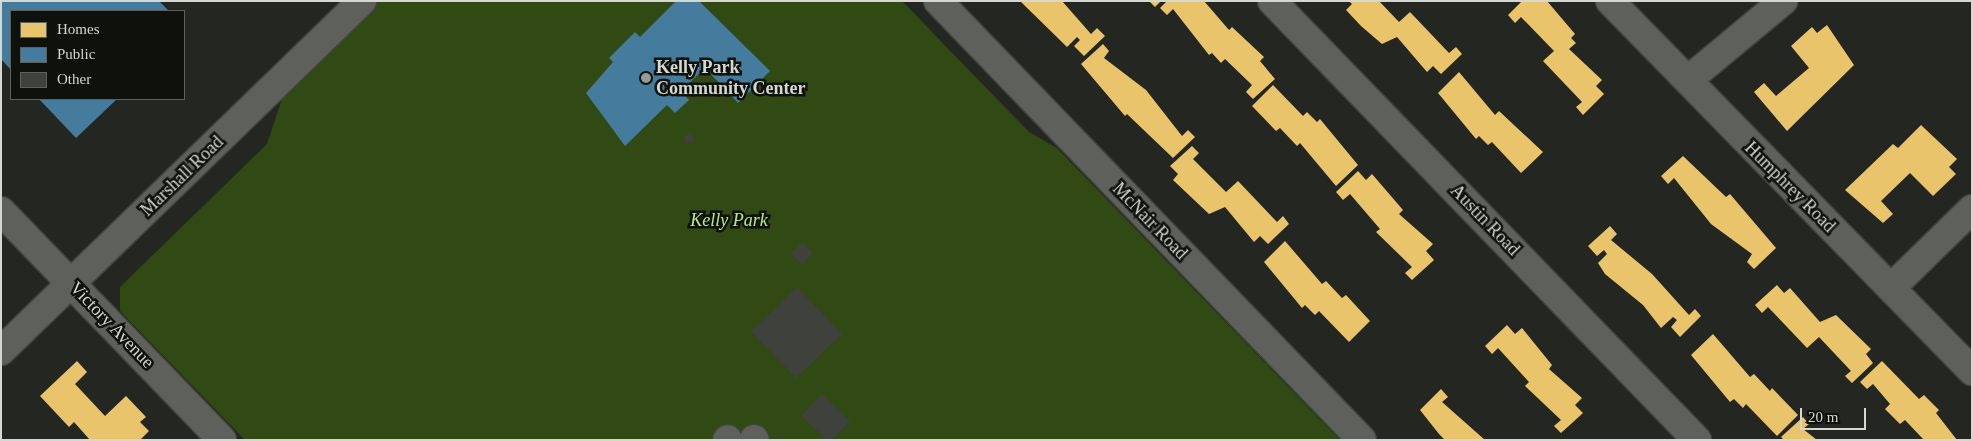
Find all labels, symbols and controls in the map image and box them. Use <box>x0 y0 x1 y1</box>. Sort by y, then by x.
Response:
legend <box>10 10 185 100</box>
text: Homes <box>57 21 100 37</box>
text: Public <box>57 46 95 62</box>
place label: Kelly Park Community Center <box>656 57 805 100</box>
text: Other <box>57 71 91 87</box>
marker: Kelly Park Community Center <box>640 72 652 84</box>
street label: Marshall Road <box>136 131 228 221</box>
street label: Humphrey Road <box>1740 137 1840 237</box>
street label: McNair Road <box>1108 178 1192 264</box>
street label: Austin Road <box>1446 180 1524 260</box>
park label: Kelly Park <box>690 209 768 231</box>
street label: Victory Avenue <box>65 277 159 373</box>
scale bar <box>1803 398 1869 430</box>
text: 20 m <box>1808 409 1838 425</box>

